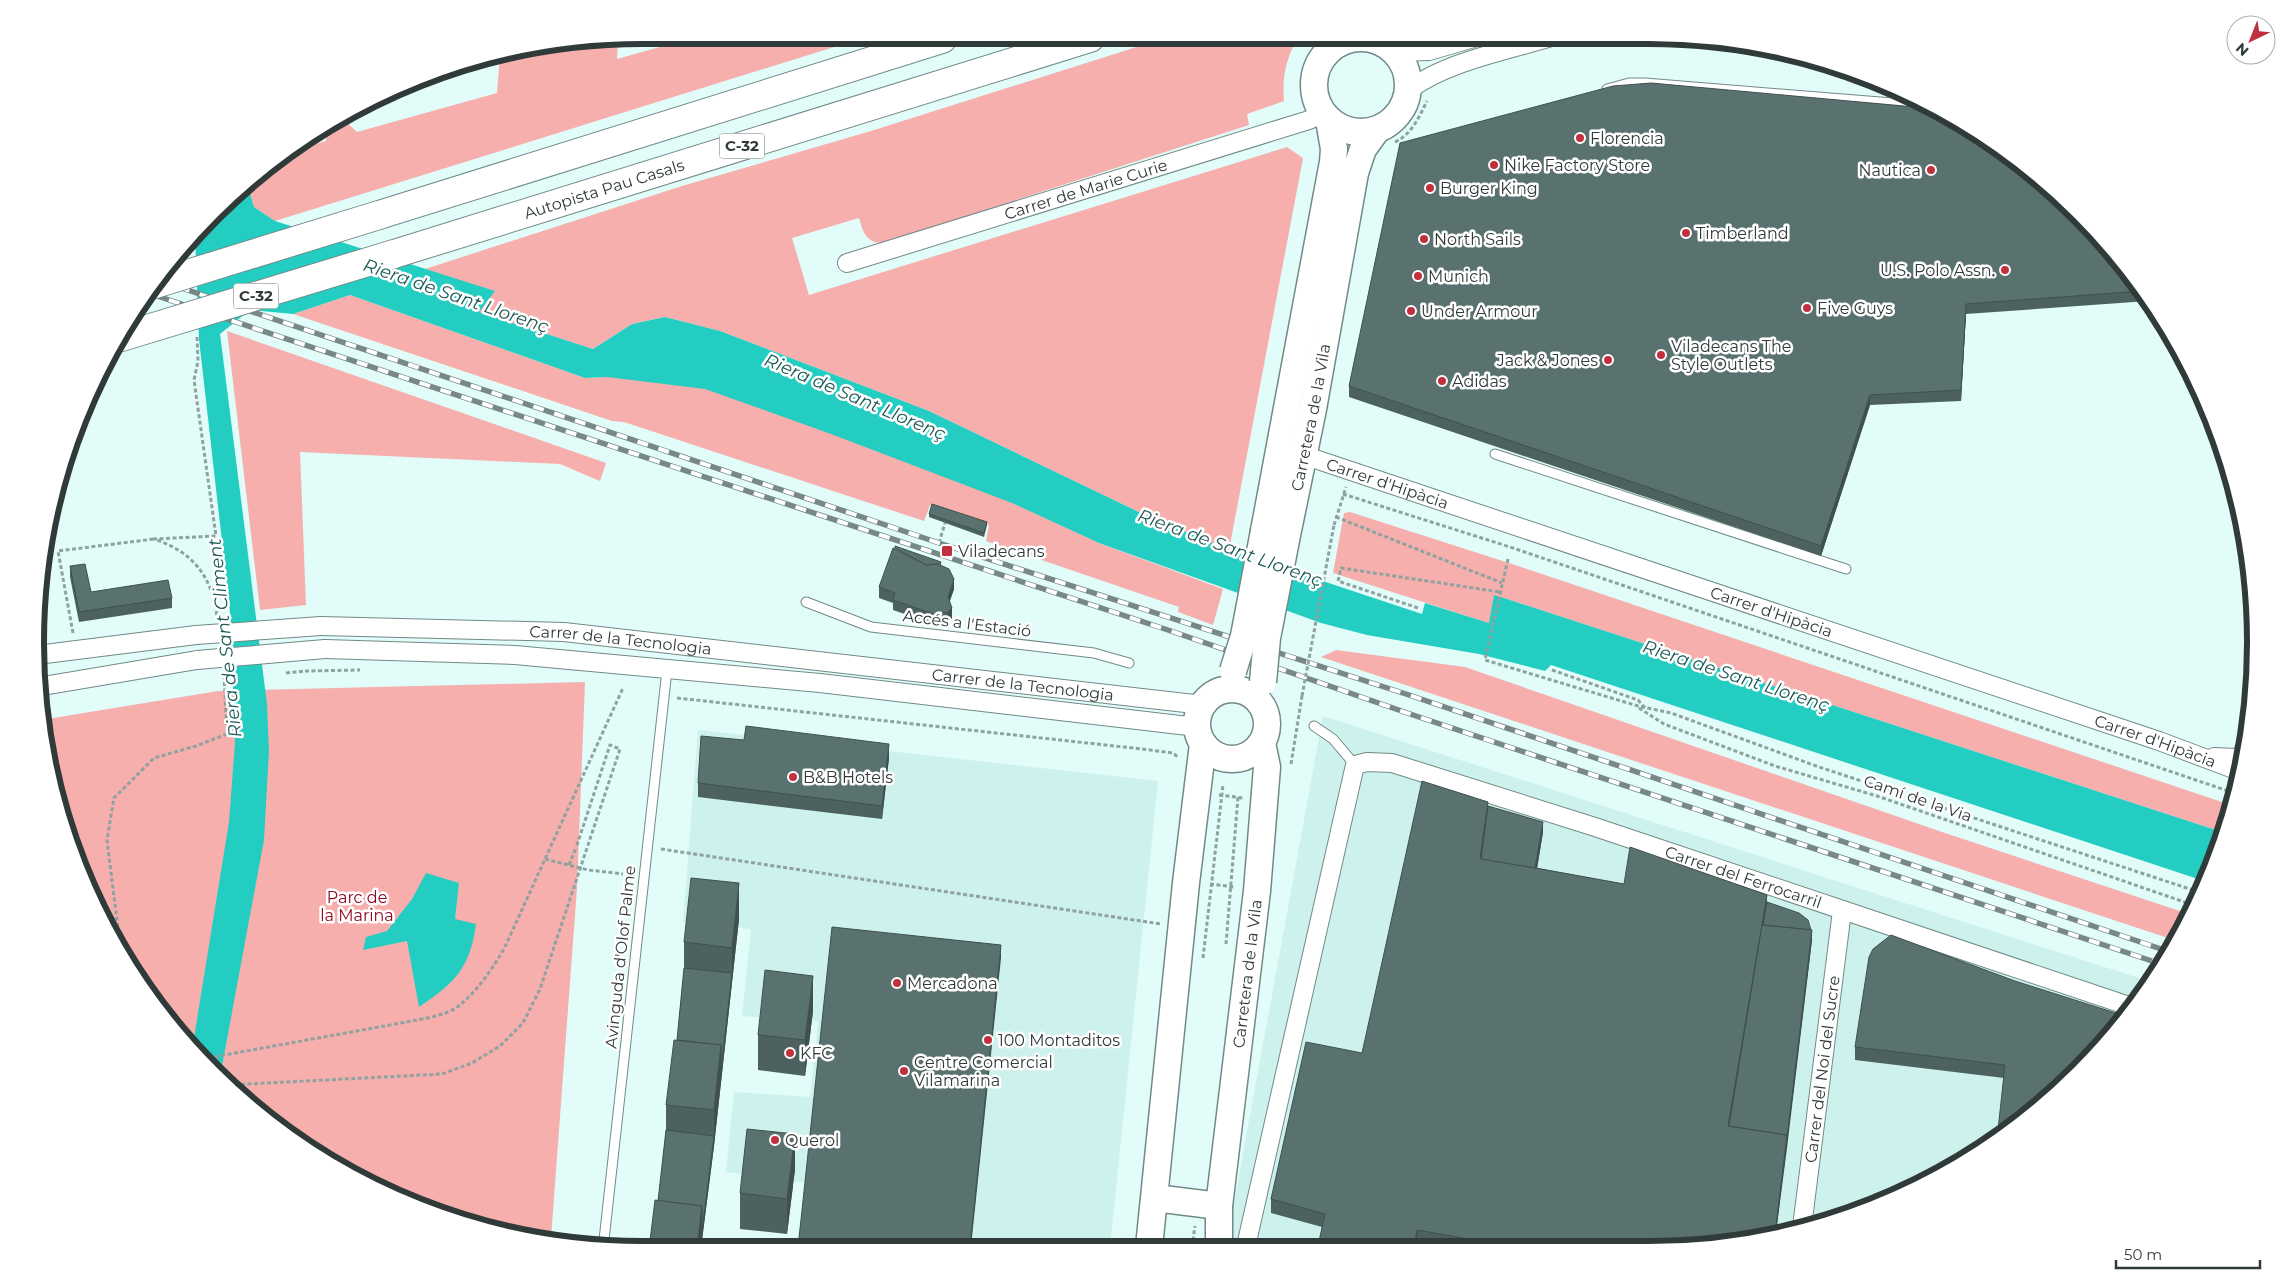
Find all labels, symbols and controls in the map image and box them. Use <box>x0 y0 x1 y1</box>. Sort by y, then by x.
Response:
north arrow <box>2226 15 2276 65</box>
text: N <box>2232 39 2252 60</box>
place label: Florencia <box>1590 129 1664 148</box>
marker: Florencia <box>1574 132 1586 144</box>
road number: C-32 <box>720 134 764 158</box>
street label: Autopista Pau Casals <box>522 155 687 223</box>
street label: Carrer de Marie Curie <box>1002 155 1170 224</box>
place label: Nike Factory Store <box>1504 156 1650 175</box>
marker: Nike Factory Store <box>1488 159 1500 171</box>
place label: Nautica <box>1859 161 1921 180</box>
marker: Nautica <box>1925 164 1937 176</box>
place label: Burger King <box>1440 179 1538 198</box>
marker: Burger King <box>1424 182 1436 194</box>
place label: Timberland <box>1696 224 1789 243</box>
marker: Timberland <box>1680 227 1692 239</box>
place label: North Sails <box>1434 230 1521 249</box>
marker: North Sails <box>1418 233 1430 245</box>
water label: Riera de Sant Llorenç <box>360 254 552 338</box>
place label: U.S. Polo Assn. <box>1880 261 1995 280</box>
marker: U.S. Polo Assn. <box>1999 264 2011 276</box>
place label: Munich <box>1428 267 1489 286</box>
marker: Munich <box>1412 270 1424 282</box>
road number: C-32 <box>234 284 278 308</box>
place label: Five Guys <box>1817 299 1893 318</box>
place label: Under Armour <box>1421 302 1538 321</box>
marker: Five Guys <box>1801 302 1813 314</box>
marker: Under Armour <box>1405 305 1417 317</box>
place label: Viladecans The Style Outlets <box>1671 337 1791 374</box>
street label: Carretera de la Vila <box>1287 342 1334 493</box>
water label: Riera de Sant Llorenç <box>761 349 949 445</box>
marker: Viladecans The Style Outlets <box>1655 349 1667 361</box>
place label: Jack & Jones <box>1496 351 1598 370</box>
marker: Jack & Jones <box>1602 354 1614 366</box>
place label: Adidas <box>1452 372 1507 391</box>
marker: Adidas <box>1436 375 1448 387</box>
street label: Carrer d'Hipàcia <box>1324 454 1451 513</box>
water label: Riera de Sant Llorenç <box>1135 504 1325 592</box>
water label: Riera de Sant Climent <box>204 537 246 739</box>
place label: Viladecans <box>958 542 1045 561</box>
marker: Viladecans <box>940 544 954 558</box>
street label: Carrer d'Hipàcia <box>1708 583 1835 641</box>
street label: Accés a l'Estació <box>902 606 1032 641</box>
street label: Carrer de la Tecnologia <box>529 622 713 659</box>
water label: Riera de Sant Llorenç <box>1640 635 1832 717</box>
street label: Carrer de la Tecnologia <box>931 665 1115 705</box>
street label: Carrer d'Hipàcia <box>2092 711 2219 772</box>
place label: B&B Hotels <box>803 768 893 787</box>
marker: B&B Hotels <box>787 771 799 783</box>
street label: Camí de la Via <box>1861 771 1975 826</box>
street label: Carrer del Ferrocarril <box>1662 842 1824 912</box>
street label: Avinguda d'Olof Palme <box>601 865 640 1049</box>
park label: Parc de la Marina <box>320 888 394 925</box>
street label: Carretera de la Vila <box>1229 898 1266 1049</box>
place label: Mercadona <box>907 974 998 993</box>
street label: Carrer del Noi del Sucre <box>1801 975 1844 1164</box>
marker: Mercadona <box>891 977 903 989</box>
place label: 100 Montaditos <box>998 1031 1120 1050</box>
marker: 100 Montaditos <box>982 1034 994 1046</box>
place label: KFC <box>800 1044 833 1063</box>
marker: KFC <box>784 1047 796 1059</box>
place label: Centre Comercial Vilamarina <box>914 1053 1053 1090</box>
marker: Centre Comercial Vilamarina <box>898 1065 910 1077</box>
place label: Querol <box>785 1131 839 1150</box>
marker: Querol <box>769 1134 781 1146</box>
scale bar <box>2116 1238 2260 1270</box>
text: 50 m <box>2124 1245 2162 1264</box>

